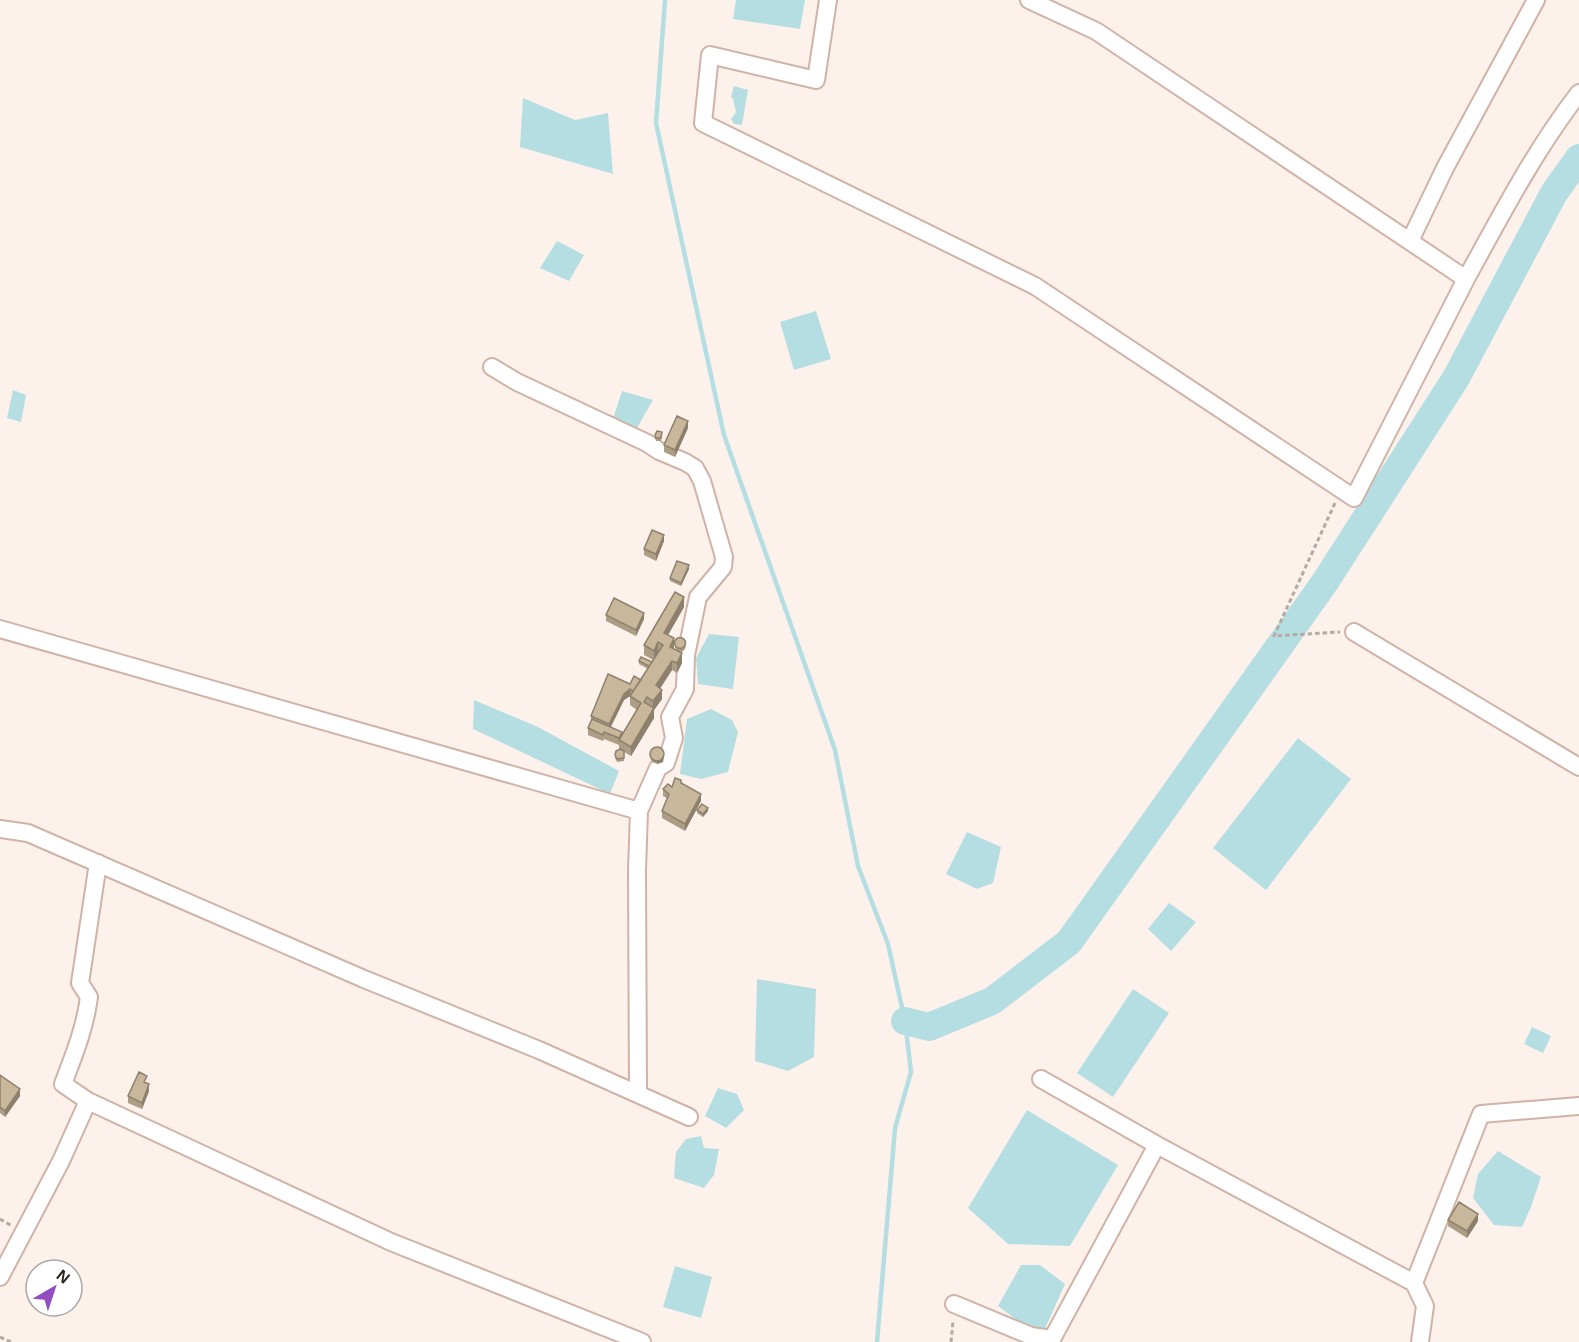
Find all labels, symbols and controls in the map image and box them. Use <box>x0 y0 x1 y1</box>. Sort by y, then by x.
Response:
north arrow <box>24 1258 84 1318</box>
text: N <box>53 1266 73 1287</box>

